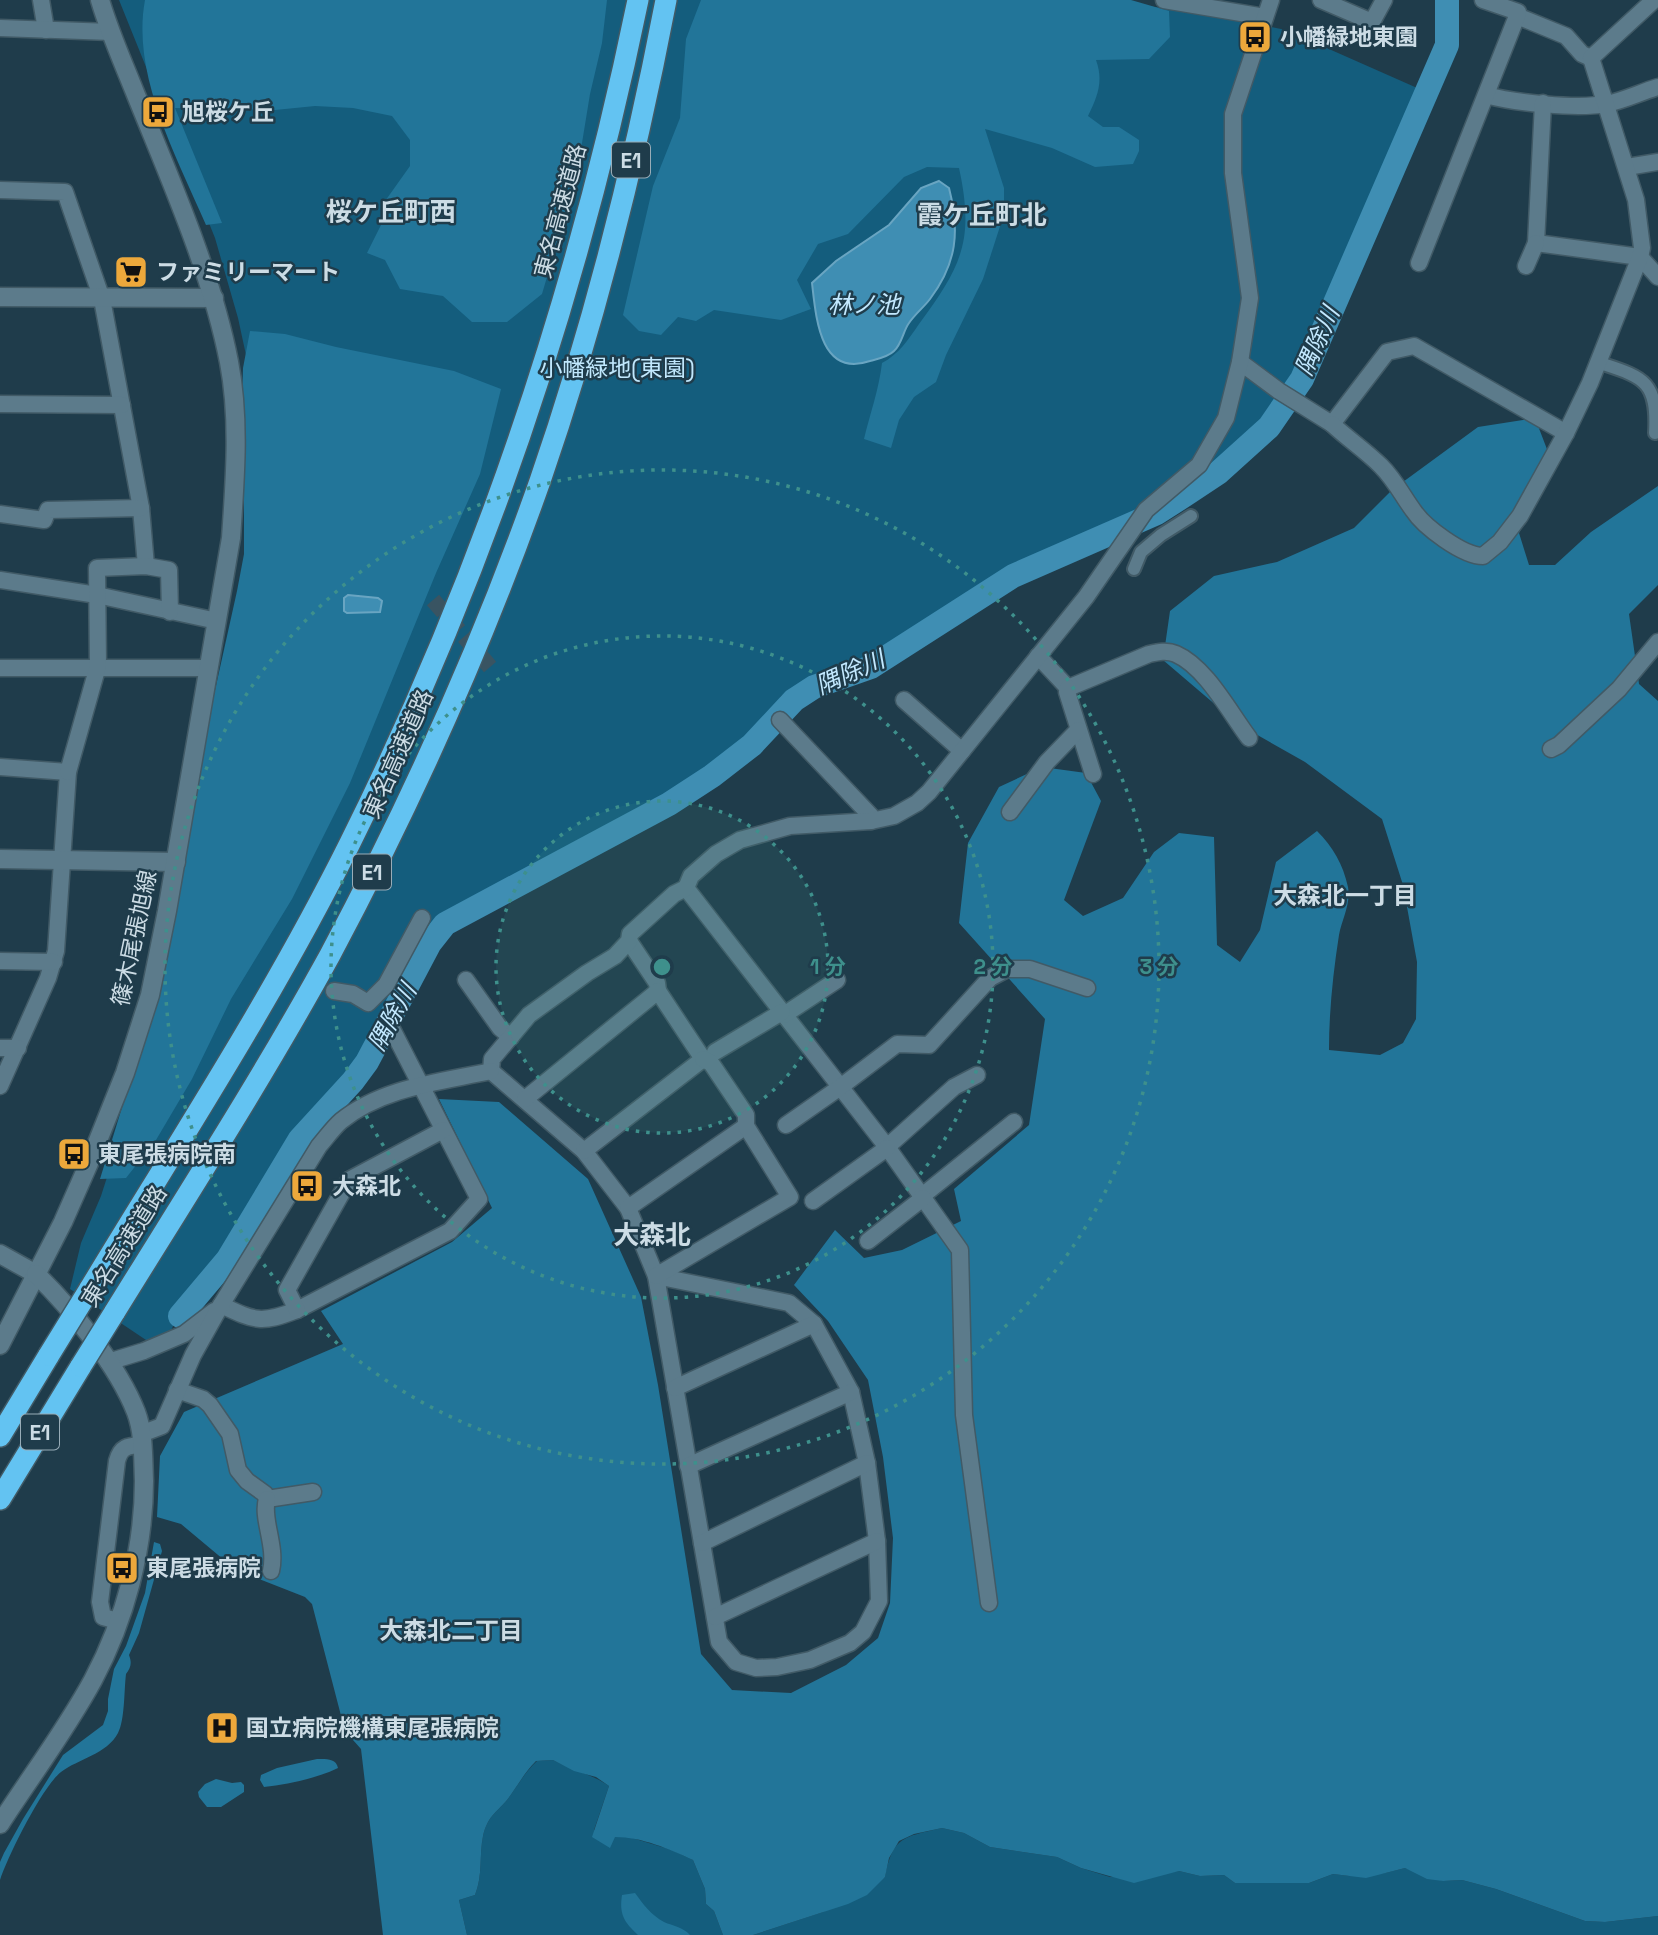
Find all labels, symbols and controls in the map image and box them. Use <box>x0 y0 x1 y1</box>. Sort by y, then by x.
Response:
bus stop icon: 小幡緑地東園 <box>1236 18 1274 56</box>
place label: 小幡緑地東園 <box>1280 22 1418 52</box>
bus stop icon: 旭桜ケ丘 <box>139 93 177 131</box>
place label: 旭桜ケ丘 <box>182 97 274 127</box>
street label: 東名高速道路 <box>528 140 592 282</box>
road number: E1 <box>612 142 650 178</box>
district label: 桜ケ丘町西 <box>326 195 456 229</box>
district label: 霞ケ丘町北 <box>917 198 1047 232</box>
supermarket icon: ファミリーマート <box>112 253 150 291</box>
place label: ファミリーマート <box>156 257 340 287</box>
water label: 林ノ池 <box>828 289 902 320</box>
water label: 隅除川 <box>1288 299 1347 380</box>
park label: 小幡緑地(東園) <box>539 353 695 383</box>
water label: 隅除川 <box>811 642 892 701</box>
street label: 東名高速道路 <box>356 685 440 823</box>
road number: E1 <box>353 854 391 890</box>
street label: 篠木尾張旭線 <box>105 867 163 1009</box>
district label: 大森北一丁目 <box>1273 880 1417 911</box>
text: 1 分 <box>810 953 846 980</box>
text: 2 分 <box>974 953 1012 980</box>
text: 3 分 <box>1139 953 1179 980</box>
centre of rings <box>650 955 674 979</box>
water label: 隅除川 <box>361 975 424 1056</box>
bus stop icon: 東尾張病院南 <box>55 1135 93 1173</box>
place label: 東尾張病院南 <box>98 1139 236 1169</box>
bus stop icon: 大森北 <box>288 1167 326 1205</box>
place label: 大森北 <box>332 1171 401 1201</box>
street label: 東名高速道路 <box>75 1180 173 1312</box>
district label: 大森北 <box>613 1218 691 1252</box>
road number: E1 <box>21 1414 59 1450</box>
bus stop icon: 東尾張病院 <box>103 1549 141 1587</box>
place label: 東尾張病院 <box>146 1553 261 1583</box>
district label: 大森北二丁目 <box>379 1615 523 1646</box>
hospital icon: 国立病院機構東尾張病院 <box>203 1709 241 1747</box>
place label: 国立病院機構東尾張病院 <box>246 1713 499 1743</box>

